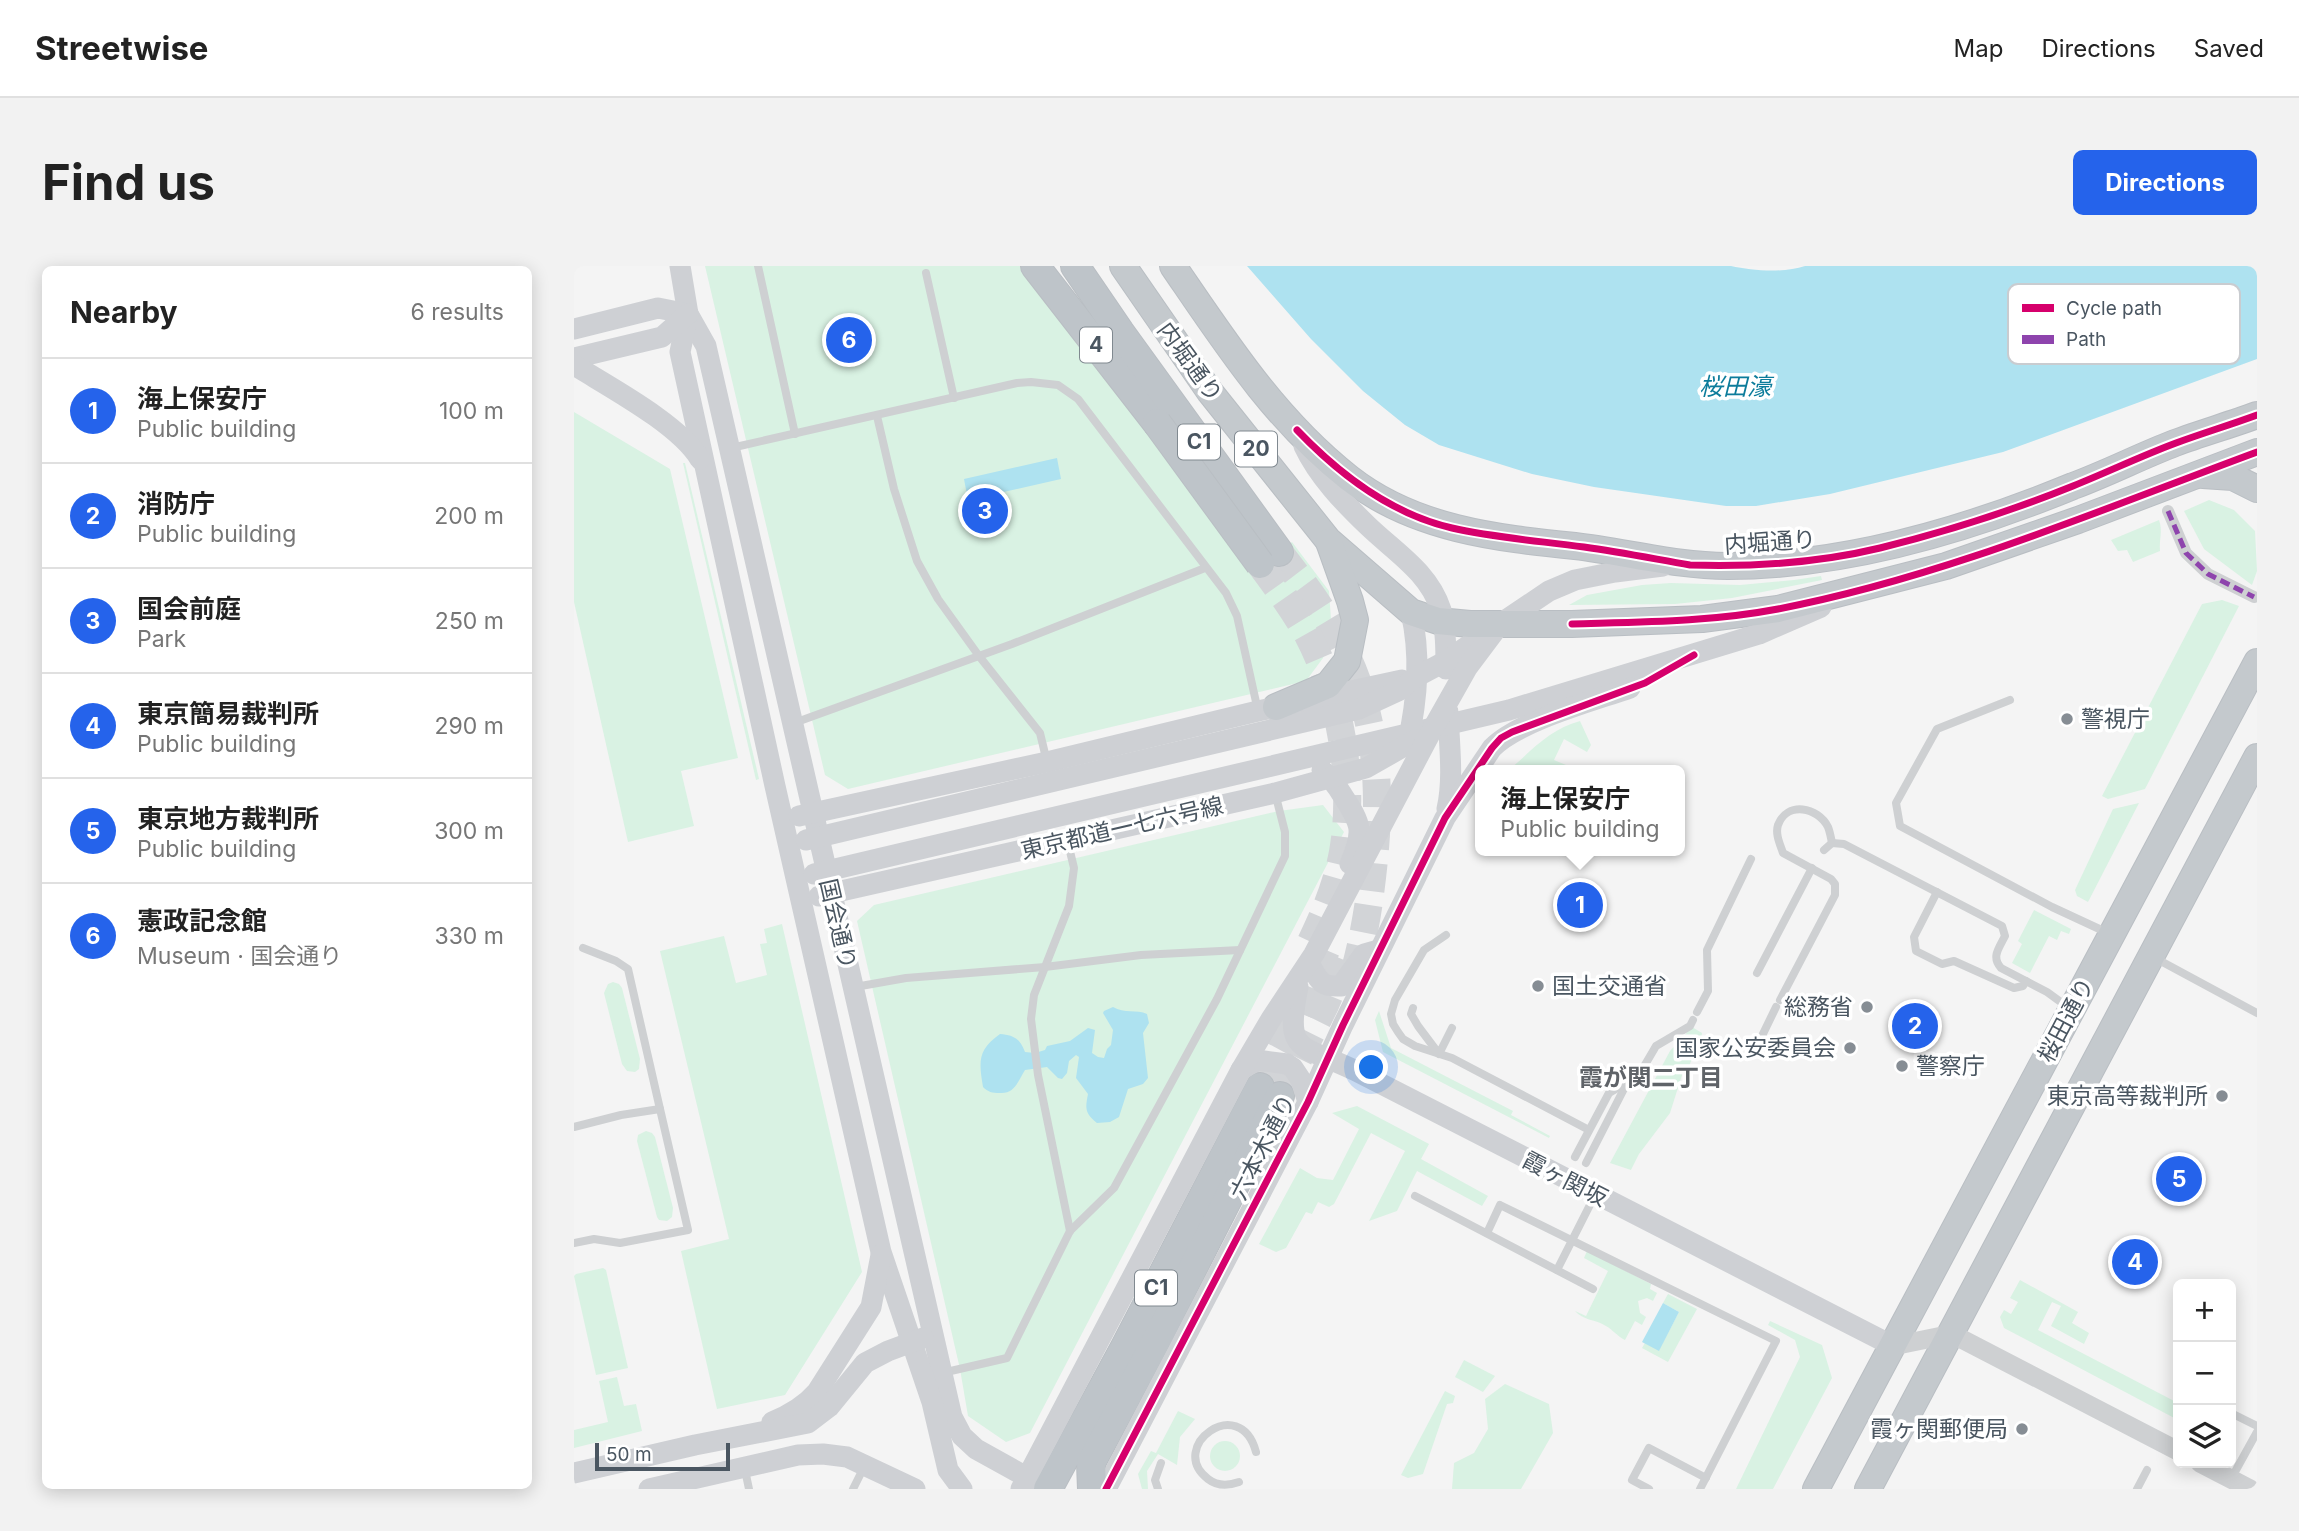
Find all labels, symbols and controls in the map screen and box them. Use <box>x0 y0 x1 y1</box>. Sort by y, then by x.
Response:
text: Streetwise <box>35 28 209 68</box>
text: Map <box>1954 34 2003 63</box>
text: Directions <box>2041 34 2156 63</box>
text: Saved <box>2194 34 2264 63</box>
button: Directions <box>2073 150 2257 215</box>
text: Find us <box>42 153 215 212</box>
legend <box>2008 284 2240 364</box>
text: Nearby <box>70 294 178 330</box>
text: Cycle path <box>2066 297 2162 320</box>
text: 6 results <box>410 298 504 326</box>
pin: 6 <box>826 314 872 366</box>
street label: 内堀通り <box>1152 317 1228 407</box>
road number: 4 <box>1080 328 1112 362</box>
text: Path <box>2066 328 2106 351</box>
water label: 桜田濠 <box>1699 372 1775 401</box>
text: 海上保安庁 <box>137 383 267 414</box>
text: 1 <box>88 397 98 425</box>
text: 100 m <box>439 397 504 425</box>
text: Public building <box>137 415 296 443</box>
road number: C1 <box>1178 424 1220 460</box>
road number: 20 <box>1235 432 1277 466</box>
pin: 3 <box>962 485 1008 537</box>
text: 消防庁 <box>137 488 215 519</box>
text: 2 <box>86 502 100 530</box>
text: 200 m <box>434 502 504 530</box>
text: Public building <box>137 520 296 548</box>
street label: 内堀通り <box>1723 525 1817 559</box>
text: 国会前庭 <box>137 593 241 624</box>
text: 3 <box>86 607 100 635</box>
text: 250 m <box>435 607 504 635</box>
text: Park <box>137 625 186 653</box>
text: 東京簡易裁判所 <box>137 698 319 729</box>
place label: 警視庁 <box>2081 705 2150 733</box>
marker: 警視庁 <box>2059 711 2075 727</box>
text: 4 <box>85 712 101 740</box>
text: 290 m <box>435 712 504 740</box>
text: Public building <box>137 730 296 758</box>
popup <box>1475 765 1685 856</box>
text: 海上保安庁 <box>1500 783 1630 814</box>
street label: 東京都道一七六号線 <box>1018 791 1226 865</box>
text: 東京地方裁判所 <box>137 803 319 834</box>
text: Public building <box>1500 815 1660 843</box>
text: 5 <box>86 817 100 845</box>
text: 300 m <box>434 817 504 845</box>
text: Public building <box>137 835 296 863</box>
street label: 国会通り <box>814 876 862 972</box>
pin: 1 <box>1557 879 1603 931</box>
text: 憲政記念館 <box>137 905 267 936</box>
text: 6 <box>86 922 100 950</box>
text: 330 m <box>434 922 504 950</box>
text: Museum · 国会通り <box>137 942 342 970</box>
place label: 国土交通省 <box>1552 972 1667 1000</box>
street label: 桜田通り <box>2032 973 2100 1067</box>
marker: 国土交通省 <box>1530 978 1546 994</box>
place label: 総務省 <box>1784 993 1853 1021</box>
marker: 総務省 <box>1859 999 1875 1015</box>
pin: 2 <box>1892 1000 1938 1052</box>
place label: 国家公安委員会 <box>1675 1034 1836 1062</box>
marker: 国家公安委員会 <box>1842 1040 1858 1056</box>
your location <box>1354 1050 1388 1084</box>
place label: 警察庁 <box>1916 1052 1985 1080</box>
marker: 警察庁 <box>1894 1058 1910 1074</box>
district label: 霞が関二丁目 <box>1579 1063 1723 1092</box>
place label: 東京高等裁判所 <box>2047 1082 2208 1110</box>
marker: 東京高等裁判所 <box>2214 1088 2230 1104</box>
street label: 六本木通り <box>1224 1089 1302 1205</box>
street label: 霞ヶ関坂 <box>1518 1146 1612 1212</box>
pin: 5 <box>2156 1153 2202 1205</box>
pin: 4 <box>2112 1236 2158 1288</box>
road number: C1 <box>1135 1270 1177 1306</box>
map controls <box>2173 1279 2236 1468</box>
button: + <box>2173 1279 2236 1342</box>
button: − <box>2173 1342 2236 1405</box>
button: layers <box>2173 1405 2236 1468</box>
place label: 霞ヶ関郵便局 <box>1870 1415 2008 1443</box>
marker: 霞ヶ関郵便局 <box>2014 1421 2030 1437</box>
scale bar <box>595 1440 730 1472</box>
text: 50 m <box>606 1443 652 1466</box>

